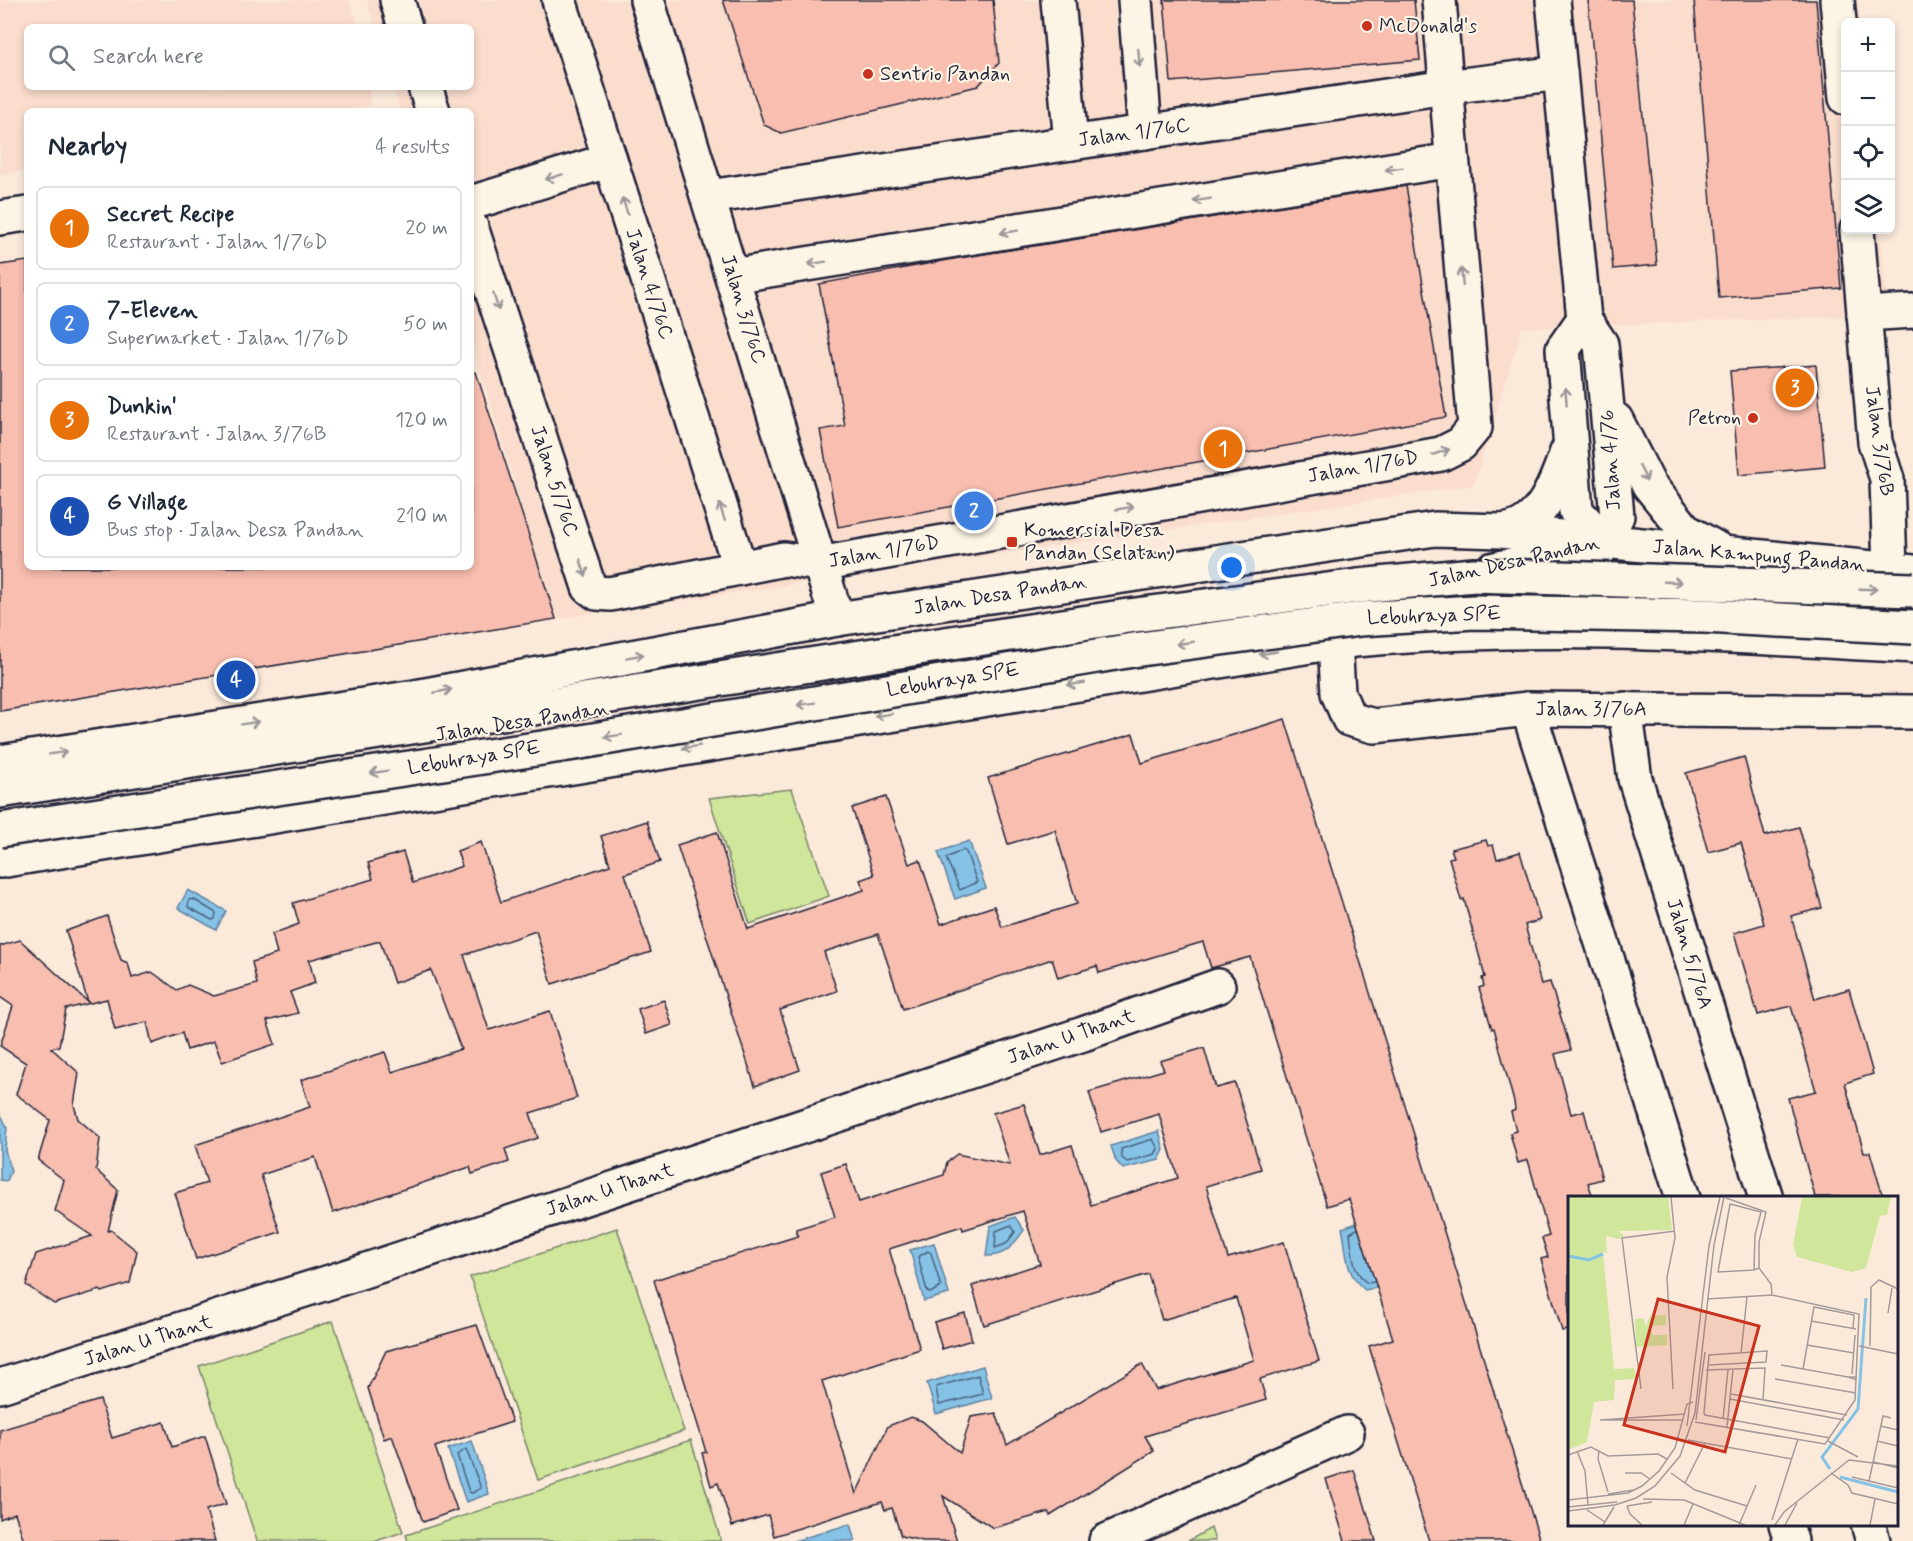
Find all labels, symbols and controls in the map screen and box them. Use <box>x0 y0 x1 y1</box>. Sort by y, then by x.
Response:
place label: McDonald's <box>1379 13 1477 40</box>
map controls <box>1841 18 1895 234</box>
button: + <box>1841 18 1895 72</box>
marker: McDonald's <box>1360 19 1374 33</box>
search box <box>24 24 474 90</box>
icon: search <box>45 41 78 74</box>
text: Search here <box>93 43 204 71</box>
one-way arrow <box>1134 48 1145 68</box>
place label: Sentrio Pandan <box>880 61 1010 88</box>
marker: Sentrio Pandan <box>861 67 875 81</box>
button: − <box>1841 72 1895 126</box>
street label: Jalan 1/76C <box>1076 112 1192 154</box>
button: locate <box>1841 126 1895 180</box>
text: Nearby <box>48 130 127 164</box>
text: 4 results <box>375 134 450 161</box>
one-way arrow <box>1385 164 1404 175</box>
one-way arrow <box>545 172 564 183</box>
button: layers <box>1841 180 1895 234</box>
one-way arrow <box>1192 195 1212 206</box>
one-way arrow <box>619 197 630 216</box>
text: Secret Recipe <box>107 201 234 229</box>
text: 1 <box>65 215 74 242</box>
text: 20 m <box>405 215 448 242</box>
street label: Jalan 4/76C <box>618 225 680 343</box>
one-way arrow <box>1000 226 1020 237</box>
text: Restaurant · Jalan 1/76D <box>107 229 328 256</box>
street label: Jalan 3/76C <box>714 251 772 367</box>
one-way arrow <box>807 257 827 268</box>
one-way arrow <box>1456 267 1467 287</box>
one-way arrow <box>491 292 502 311</box>
text: 7-Eleven <box>107 297 197 325</box>
text: 2 <box>65 311 74 338</box>
text: 50 m <box>403 311 448 338</box>
text: Supermarket · Jalan 1/76D <box>107 325 349 352</box>
pin: 3 <box>1776 366 1814 410</box>
street label: Jalan 3/76B <box>1858 384 1900 498</box>
one-way arrow <box>1561 387 1572 407</box>
text: Dunkin' <box>107 393 177 421</box>
place label: Petron <box>1688 405 1741 432</box>
text: 3 <box>65 407 74 434</box>
text: 120 m <box>395 407 448 434</box>
street label: Jalan 4/76 <box>1594 409 1628 511</box>
marker: Petron <box>1746 411 1760 425</box>
text: Restaurant · Jalan 3/76B <box>107 421 327 448</box>
street label: Jalan 5/76C <box>523 422 585 540</box>
pin: 1 <box>1204 426 1242 472</box>
street label: Jalan 1/76D <box>1305 444 1421 490</box>
one-way arrow <box>1431 446 1450 457</box>
one-way arrow <box>1637 464 1649 482</box>
pin: 2 <box>954 488 994 534</box>
text: G Village <box>107 489 188 517</box>
one-way arrow <box>1115 502 1134 513</box>
text: 4 <box>64 503 75 530</box>
text: 210 m <box>396 503 448 530</box>
one-way arrow <box>716 503 727 522</box>
text: Bus stop · Jalan Desa Pandan <box>107 517 363 544</box>
place label: Komersial Desa Pandan (Selatan) <box>1024 517 1174 567</box>
street label: Jalan 1/76D <box>826 529 942 575</box>
street label: Jalan Desa Pandan <box>1426 529 1602 595</box>
street label: Jalan Kampung Pandan <box>1651 533 1867 581</box>
marker: Komersial Desa Pandan (Selatan) <box>1005 535 1019 549</box>
your location <box>1217 553 1246 582</box>
one-way arrow <box>578 558 589 577</box>
street label: Jalan Desa Pandan <box>912 568 1089 622</box>
one-way arrow <box>1663 576 1683 587</box>
one-way arrow <box>1858 583 1878 594</box>
street label: Lebuhraya SPE <box>1367 600 1501 632</box>
one-way arrow <box>1175 637 1195 648</box>
one-way arrow <box>1259 648 1279 659</box>
one-way arrow <box>624 650 644 661</box>
street label: Lebuhraya SPE <box>885 656 1021 704</box>
pin: 4 <box>216 658 256 702</box>
one-way arrow <box>1066 679 1086 690</box>
one-way arrow <box>433 685 452 697</box>
street label: Jalan Desa Pandan <box>434 695 611 749</box>
street label: Jalan 3/76A <box>1535 696 1647 723</box>
one-way arrow <box>796 699 816 710</box>
one-way arrow <box>874 710 894 721</box>
one-way arrow <box>240 717 260 728</box>
one-way arrow <box>604 731 624 742</box>
street label: Lebuhraya SPE <box>406 734 542 782</box>
one-way arrow <box>681 741 701 752</box>
one-way arrow <box>47 748 67 759</box>
one-way arrow <box>370 767 389 778</box>
street label: Jalan 5/76A <box>1659 895 1719 1013</box>
street label: Jalan U Thant <box>1004 1003 1138 1071</box>
street label: Jalan U Thant <box>543 1157 678 1223</box>
inset map <box>1568 1196 1898 1526</box>
street label: Jalan U Thant <box>81 1309 216 1373</box>

